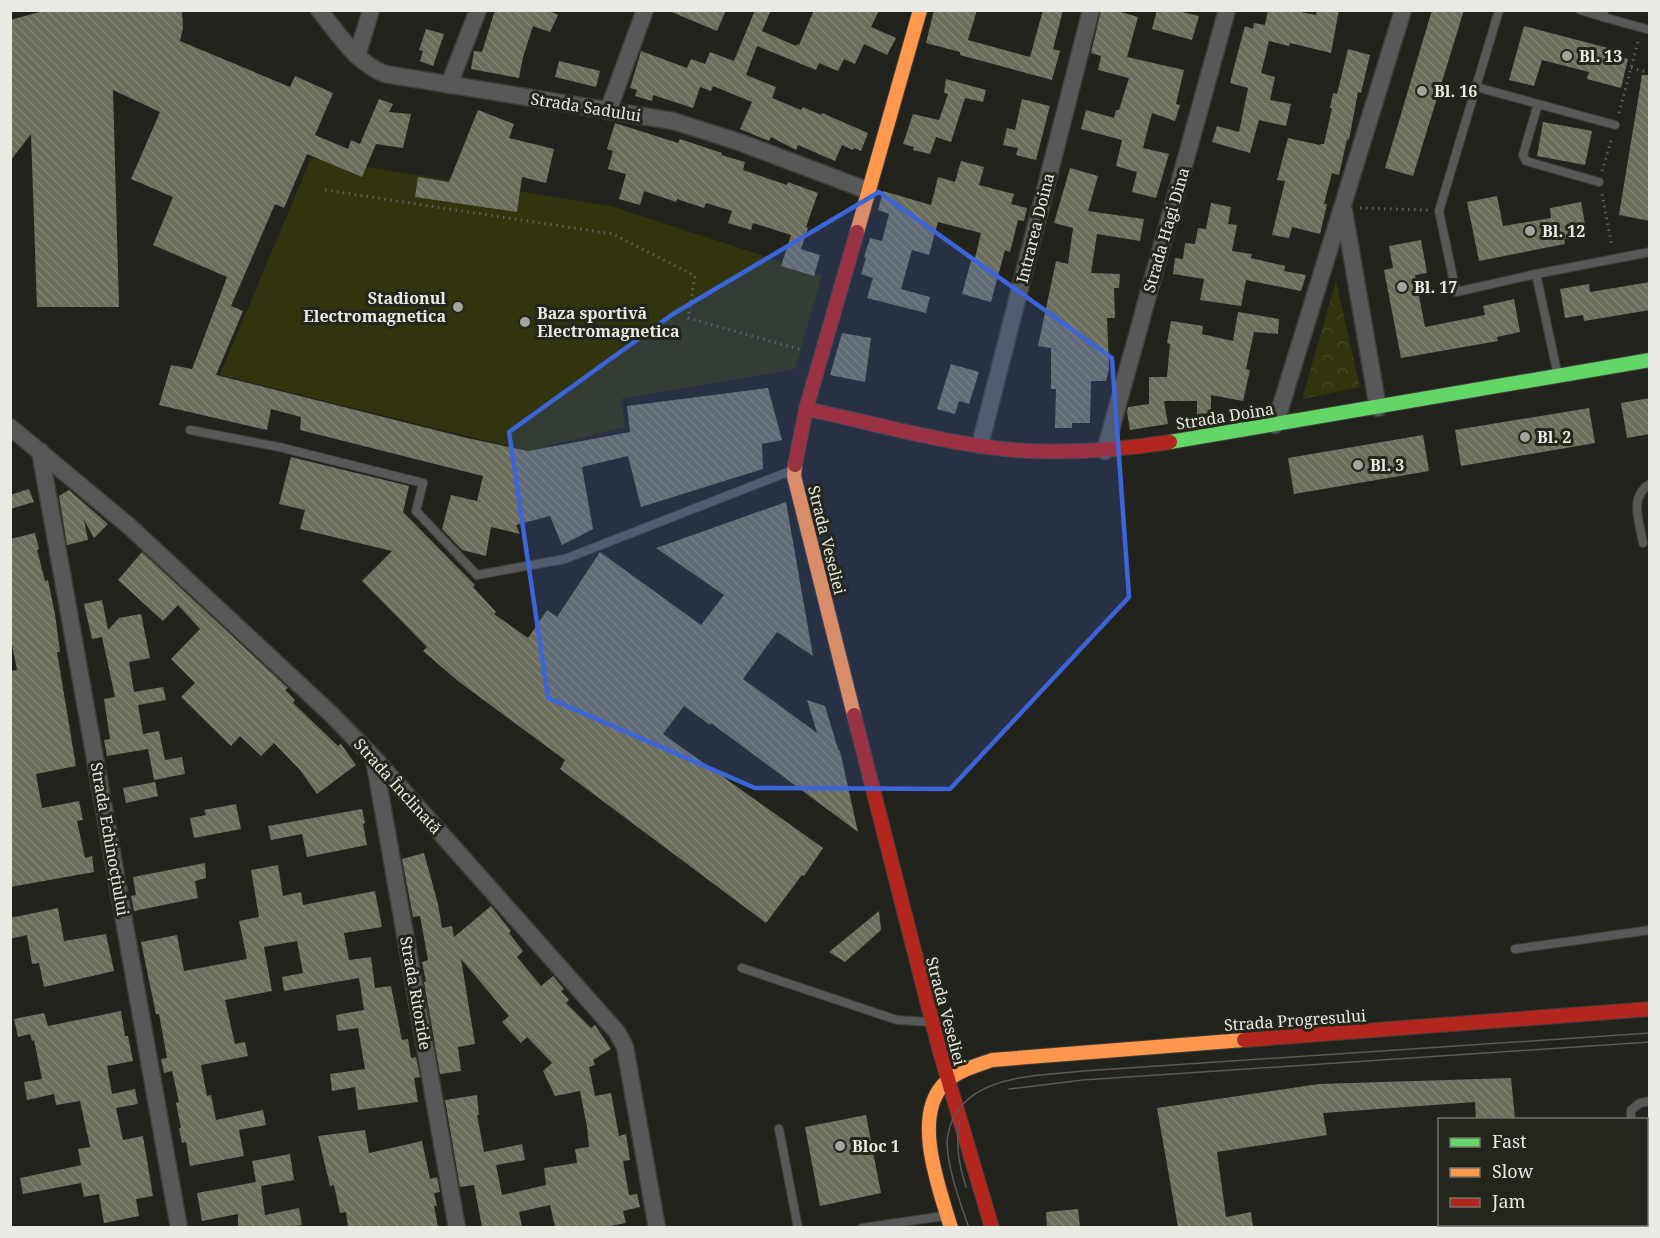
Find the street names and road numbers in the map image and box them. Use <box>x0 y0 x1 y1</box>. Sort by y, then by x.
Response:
street label: Strada Sadului <box>529 87 643 127</box>
street label: Strada Hagi Dina <box>1138 165 1194 295</box>
street label: Intrarea Doina <box>1011 171 1059 285</box>
street label: Strada Doina <box>1174 397 1276 435</box>
street label: Strada Veseliei <box>803 483 851 597</box>
street label: Strada Înclinată <box>349 733 447 839</box>
street label: Strada Echinocțiului <box>86 761 134 917</box>
street label: Strada Ritoride <box>395 934 437 1052</box>
street label: Strada Veseliei <box>921 954 971 1068</box>
street label: Strada Progresului <box>1223 1004 1367 1036</box>

